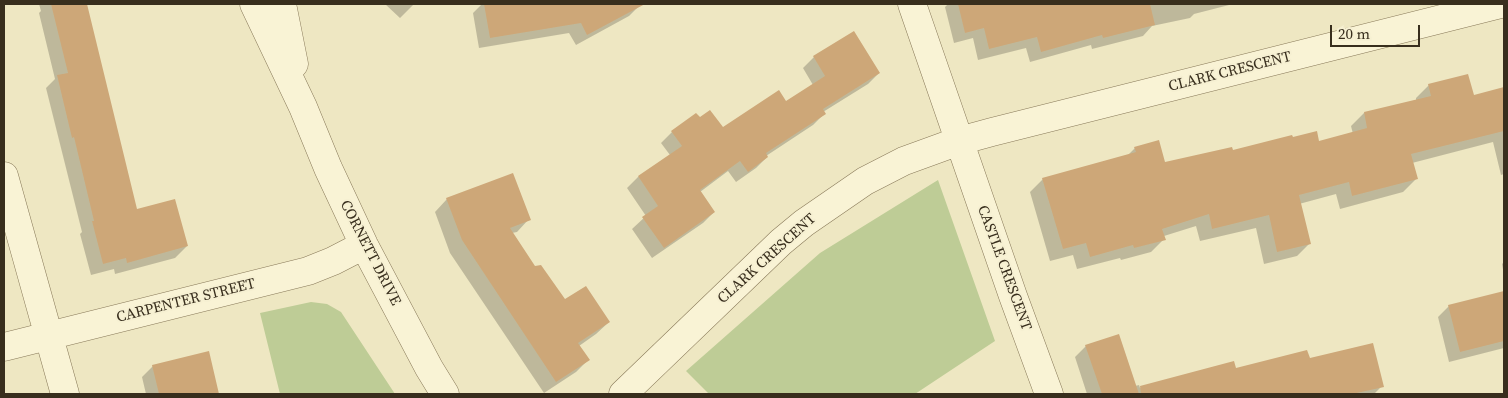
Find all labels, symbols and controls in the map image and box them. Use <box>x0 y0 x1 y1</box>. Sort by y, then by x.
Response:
scale bar <box>1333 15 1423 47</box>
text: 20 m <box>1338 23 1370 44</box>
street label: CLARK CRESCENT <box>1167 48 1293 96</box>
street label: CORNETT DRIVE <box>336 197 404 309</box>
street label: CASTLE CRESCENT <box>973 203 1035 333</box>
street label: CLARK CRESCENT <box>714 210 820 308</box>
street label: CARPENTER STREET <box>115 275 257 327</box>

